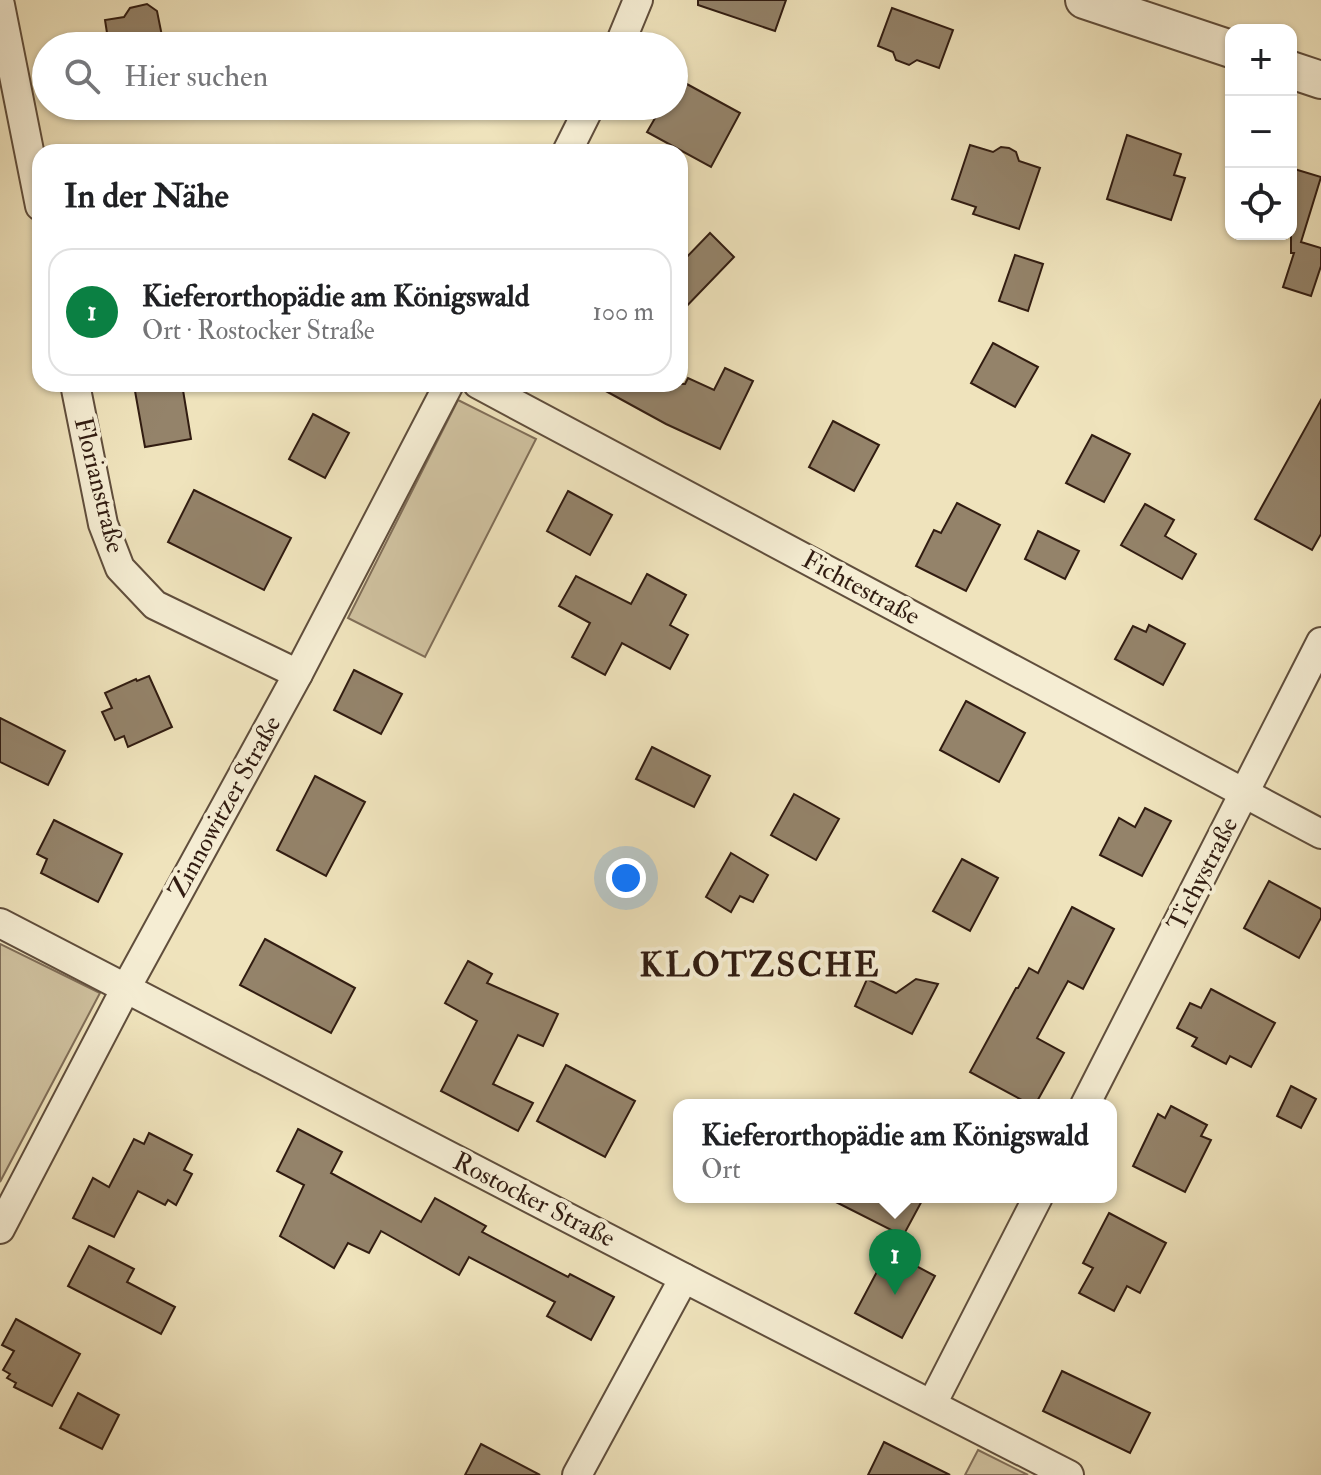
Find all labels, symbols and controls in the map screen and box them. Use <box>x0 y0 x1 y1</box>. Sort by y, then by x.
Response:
map controls <box>1225 24 1297 240</box>
button: + <box>1225 24 1297 96</box>
search box <box>32 32 688 120</box>
icon: search <box>60 54 104 98</box>
text: Hier suchen <box>124 58 268 95</box>
button: − <box>1225 96 1297 168</box>
button: locate <box>1225 168 1297 240</box>
text: In der Nähe <box>64 175 229 218</box>
text: Kieferorthopädie am Königswald <box>142 278 529 315</box>
text: 1 <box>87 296 97 328</box>
text: 100 m <box>593 296 654 328</box>
text: Ort · Rostocker Straße <box>142 315 375 347</box>
street label: Florianstraße <box>67 414 131 556</box>
street label: Fichtestraße <box>797 544 925 632</box>
street label: Zinnowitzer Straße <box>162 710 288 904</box>
street label: Tichystraße <box>1161 812 1245 936</box>
your location <box>606 858 646 898</box>
district label: KLOTZSCHE <box>640 944 880 987</box>
popup <box>673 1099 1117 1203</box>
text: Kieferorthopädie am Königswald <box>701 1117 1089 1154</box>
street label: Rostocker Straße <box>448 1145 620 1255</box>
text: Ort <box>701 1154 741 1186</box>
pin: 1 <box>869 1229 921 1295</box>

